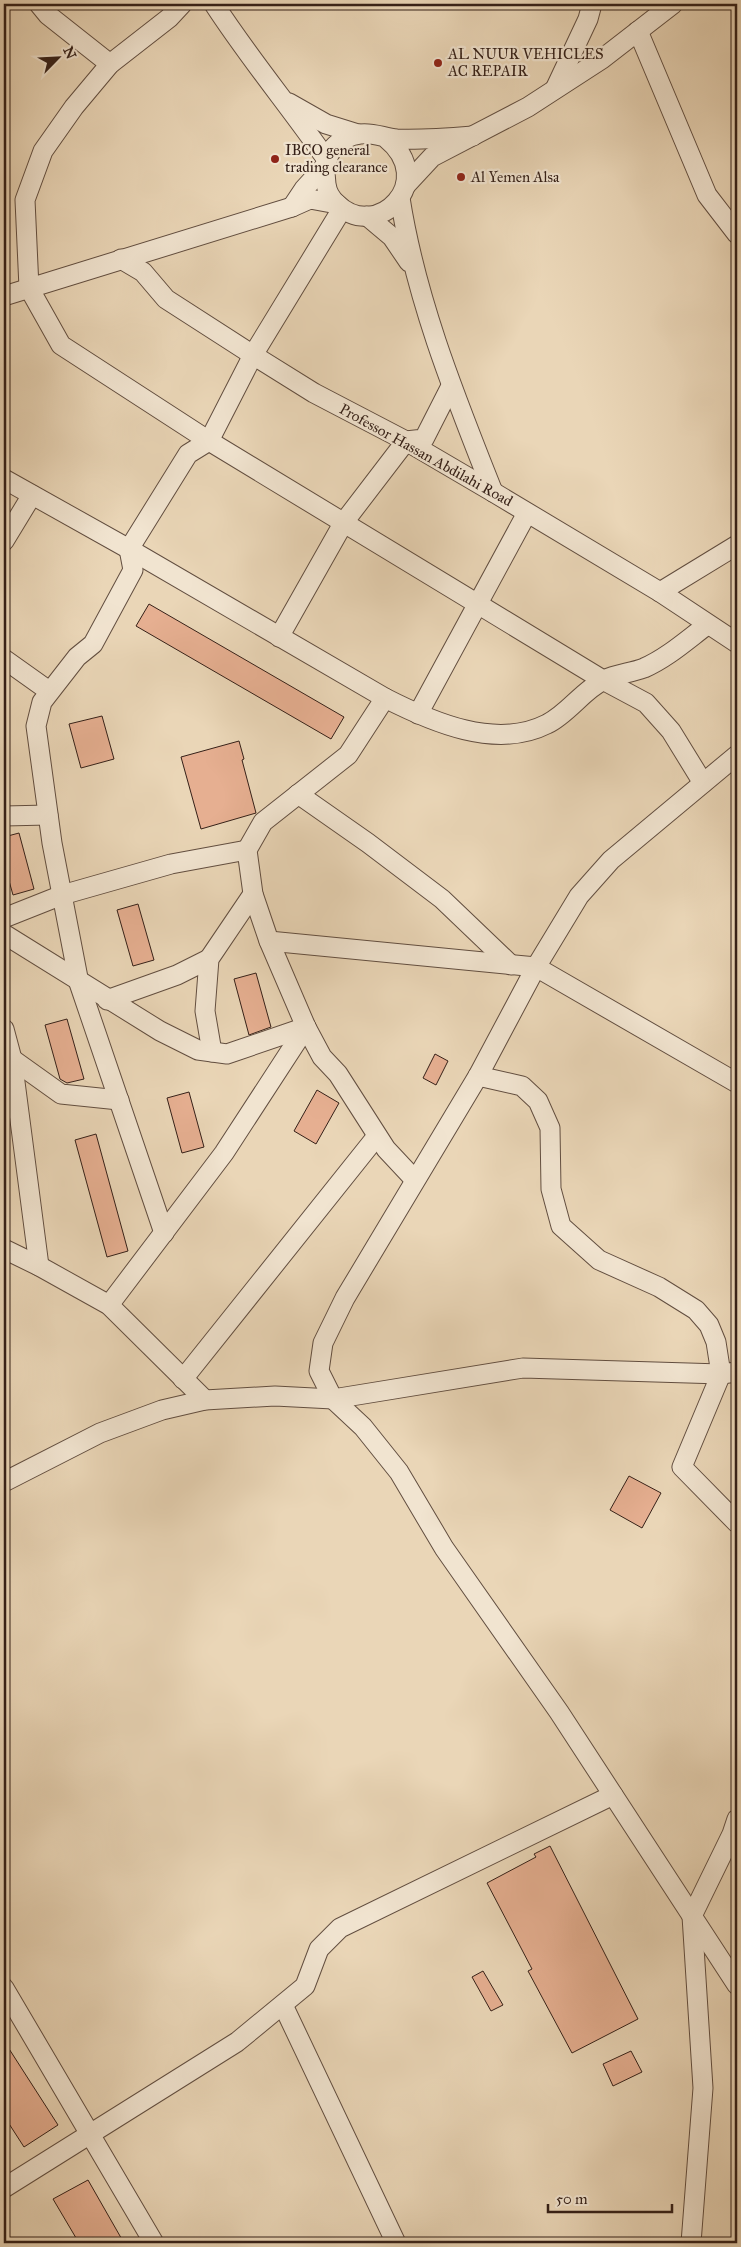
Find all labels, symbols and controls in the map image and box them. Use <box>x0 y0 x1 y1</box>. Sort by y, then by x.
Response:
north arrow <box>32 32 82 82</box>
text: N <box>59 44 80 62</box>
place label: AL NUUR VEHICLES AC REPAIR <box>447 45 604 80</box>
marker: AL NUUR VEHICLES AC REPAIR <box>432 57 444 69</box>
place label: IBCO general trading clearance <box>285 141 388 176</box>
marker: IBCO general trading clearance <box>269 153 281 165</box>
place label: Al Yemen Alsa <box>470 168 560 186</box>
marker: Al Yemen Alsa <box>455 171 467 183</box>
street label: Professor Hassan Abdilahi Road <box>336 400 516 510</box>
scale bar <box>548 2182 672 2214</box>
text: 50 m <box>556 2190 588 2208</box>

